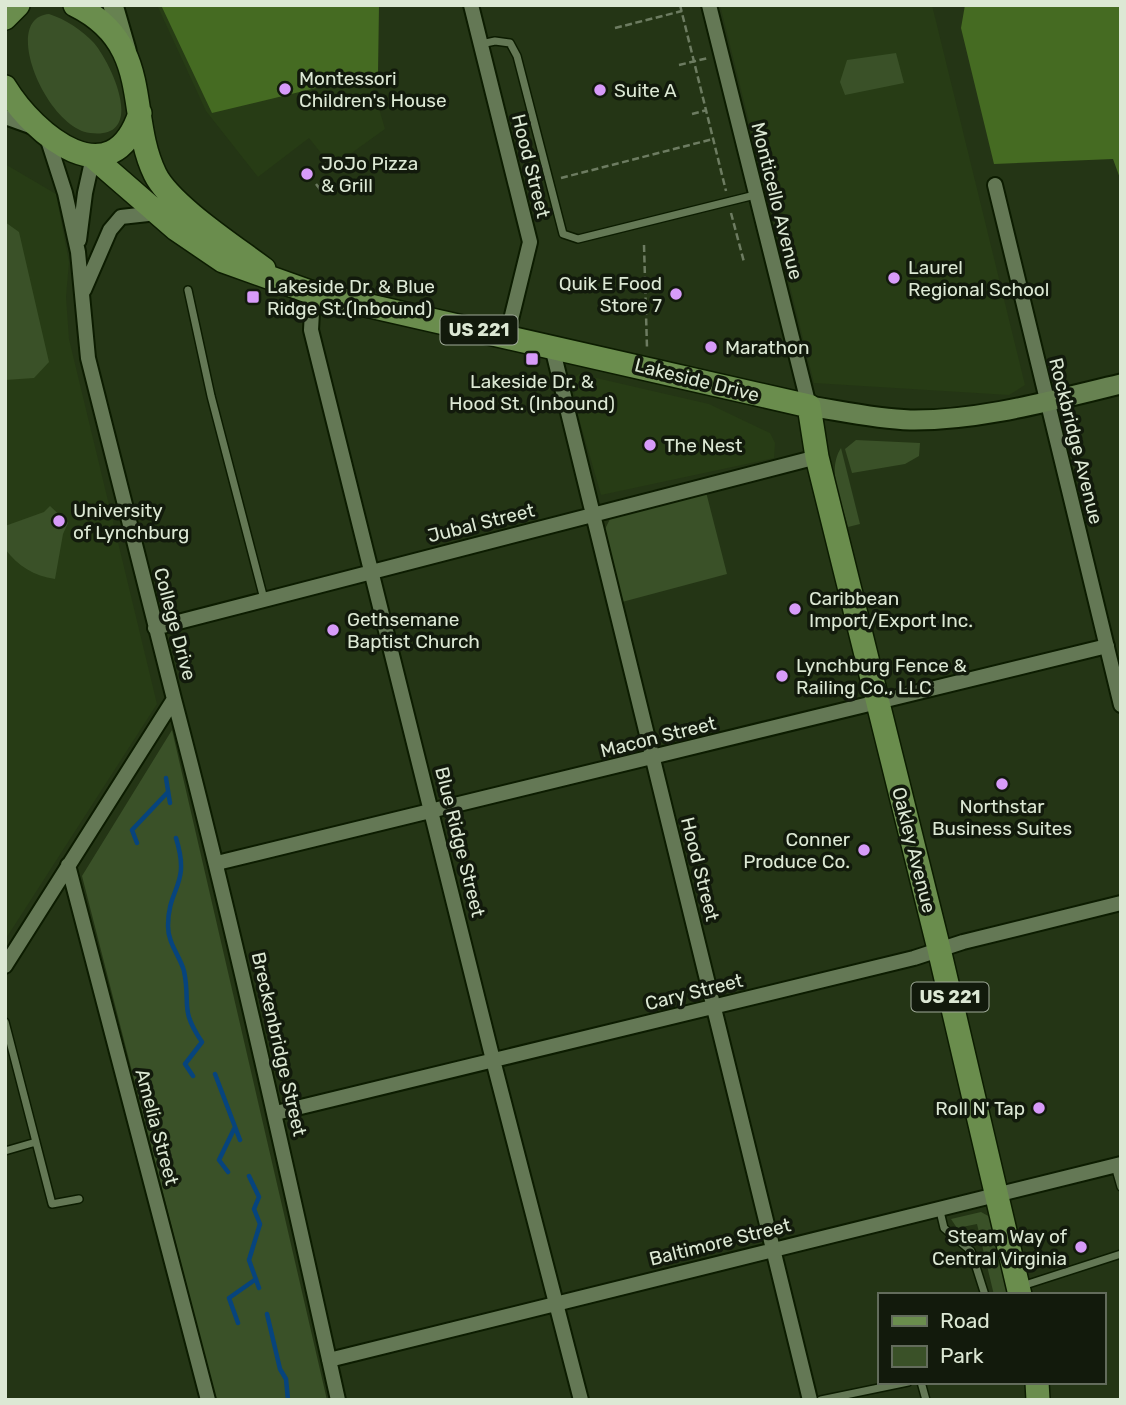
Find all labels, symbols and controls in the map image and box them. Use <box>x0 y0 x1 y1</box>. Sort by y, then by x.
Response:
place label: Montessori Children's House <box>299 67 447 112</box>
place label: Suite A <box>614 79 677 102</box>
marker: Montessori Children's House <box>277 81 293 97</box>
marker: Suite A <box>592 82 608 98</box>
street label: Hood Street <box>507 112 555 221</box>
street label: Monticello Avenue <box>746 120 808 282</box>
place label: JoJo Pizza & Grill <box>321 152 418 197</box>
marker: JoJo Pizza & Grill <box>299 166 315 182</box>
place label: Laurel Regional School <box>908 256 1049 301</box>
marker: Laurel Regional School <box>886 270 902 286</box>
place label: Quik E Food Store 7 <box>559 272 662 317</box>
place label: Lakeside Dr. & Blue Ridge St.(Inbound) <box>267 275 435 320</box>
marker: Quik E Food Store 7 <box>668 286 684 302</box>
marker: Lakeside Dr. & Blue Ridge St.(Inbound) <box>245 289 261 305</box>
road number: US 221 <box>440 316 518 344</box>
place label: Marathon <box>725 336 809 359</box>
marker: Marathon <box>703 339 719 355</box>
marker: Lakeside Dr. & Hood St. (Inbound) <box>524 351 540 367</box>
street label: Lakeside Drive <box>632 353 762 407</box>
street label: Rockbridge Avenue <box>1044 355 1108 527</box>
place label: Lakeside Dr. & Hood St. (Inbound) <box>449 370 615 415</box>
place label: The Nest <box>664 434 743 457</box>
marker: The Nest <box>642 437 658 453</box>
street label: Jubal Street <box>425 498 537 547</box>
place label: University of Lynchburg <box>73 499 189 544</box>
marker: University of Lynchburg <box>51 513 67 529</box>
street label: College Drive <box>149 565 201 683</box>
place label: Caribbean Import/Export Inc. <box>809 587 973 632</box>
marker: Caribbean Import/Export Inc. <box>787 601 803 617</box>
place label: Gethsemane Baptist Church <box>347 608 480 653</box>
marker: Gethsemane Baptist Church <box>325 622 341 638</box>
place label: Lynchburg Fence & Railing Co., LLC <box>796 654 967 699</box>
marker: Lynchburg Fence & Railing Co., LLC <box>774 668 790 684</box>
street label: Macon Street <box>598 711 719 762</box>
street label: Blue Ridge Street <box>430 765 490 920</box>
marker: Northstar Business Suites <box>994 776 1010 792</box>
street label: Oakley Avenue <box>887 785 941 915</box>
place label: Northstar Business Suites <box>932 795 1072 840</box>
street label: Hood Street <box>676 815 724 924</box>
place label: Conner Produce Co. <box>743 828 851 873</box>
marker: Conner Produce Co. <box>856 842 872 858</box>
street label: Breckenbridge Street <box>247 950 312 1139</box>
street label: Cary Street <box>643 969 746 1015</box>
road number: US 221 <box>912 982 988 1012</box>
street label: Amelia Street <box>130 1066 184 1188</box>
place label: Roll N' Tap <box>935 1097 1025 1120</box>
marker: Roll N' Tap <box>1031 1100 1047 1116</box>
street label: Baltimore Street <box>647 1213 794 1271</box>
place label: Steam Way of Central Virginia <box>932 1225 1068 1270</box>
marker: Steam Way of Central Virginia <box>1073 1239 1089 1255</box>
legend <box>878 1293 1105 1384</box>
text: Road <box>940 1308 990 1333</box>
text: Park <box>940 1343 984 1368</box>

